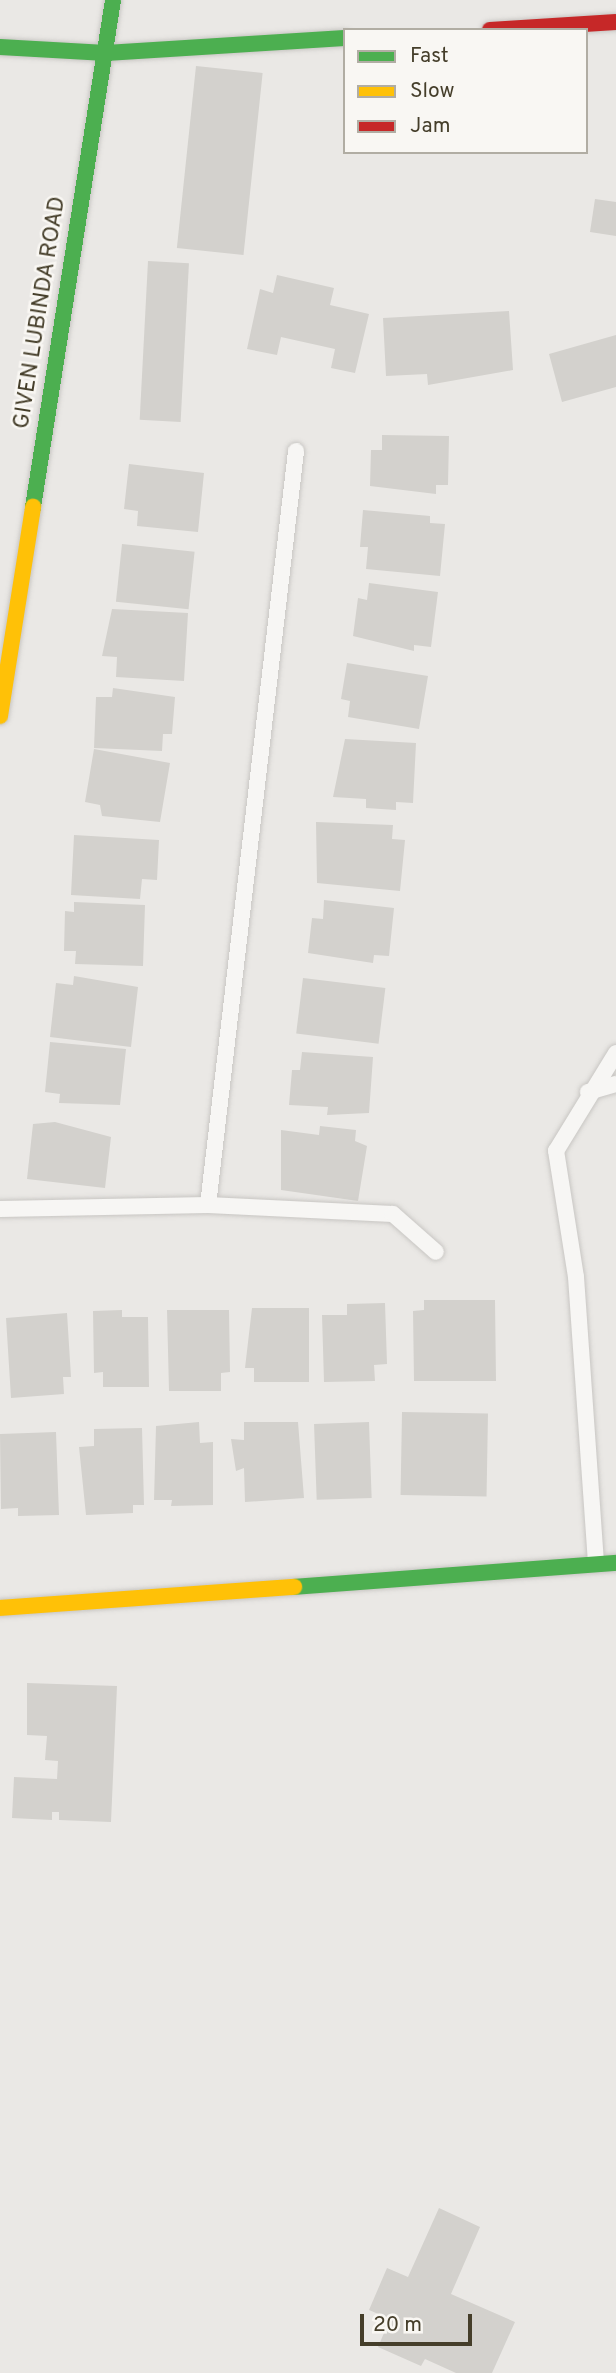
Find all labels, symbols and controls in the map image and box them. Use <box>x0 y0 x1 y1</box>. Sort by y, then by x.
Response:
legend <box>343 28 588 154</box>
text: Fast <box>410 43 449 70</box>
text: Slow <box>410 78 455 105</box>
text: Jam <box>410 113 451 140</box>
street label: GIVEN LUBINDA ROAD <box>9 194 73 432</box>
scale bar <box>364 2300 476 2344</box>
text: 20 m <box>373 2312 422 2339</box>

